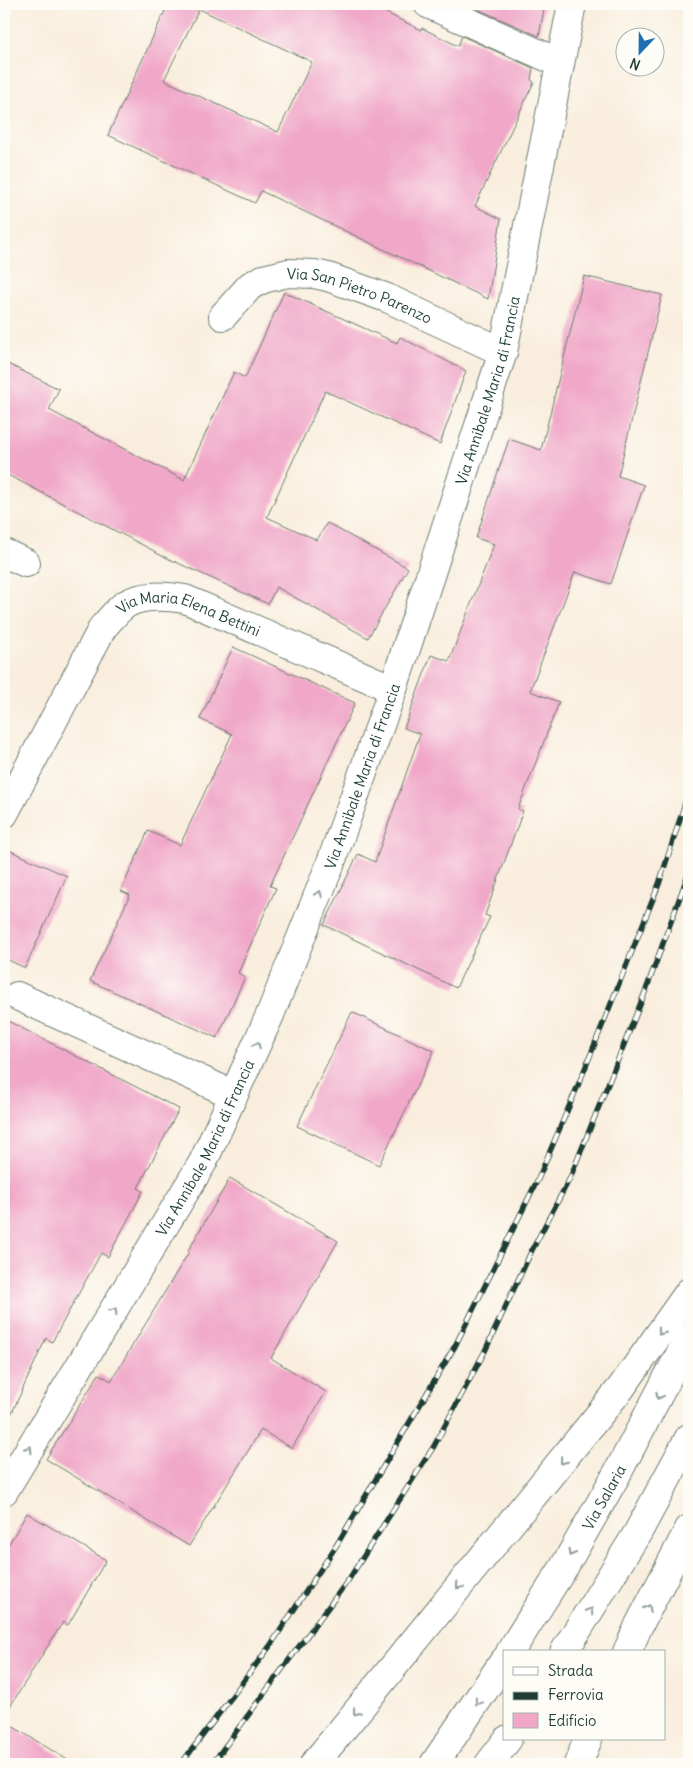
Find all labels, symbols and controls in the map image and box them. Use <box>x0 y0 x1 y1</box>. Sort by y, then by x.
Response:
north arrow <box>616 28 666 78</box>
text: N <box>627 54 643 74</box>
street label: Via San Pietro Parenzo <box>286 263 435 327</box>
street label: Via Annibale Maria di Francia <box>451 294 523 487</box>
street label: Via Maria Elena Bettini <box>112 587 263 640</box>
street label: Via Annibale Maria di Francia <box>320 680 404 872</box>
one-way arrow <box>313 891 323 899</box>
one-way arrow <box>250 1041 261 1050</box>
street label: Via Annibale Maria di Francia <box>151 1056 258 1239</box>
one-way arrow <box>107 1307 117 1316</box>
one-way arrow <box>658 1326 667 1336</box>
one-way arrow <box>655 1391 665 1400</box>
one-way arrow <box>23 1446 33 1455</box>
one-way arrow <box>559 1456 568 1465</box>
street label: Via Salaria <box>578 1461 630 1533</box>
one-way arrow <box>568 1548 578 1557</box>
one-way arrow <box>455 1581 464 1590</box>
one-way arrow <box>642 1604 652 1613</box>
one-way arrow <box>584 1607 593 1616</box>
legend <box>503 1650 666 1740</box>
text: Strada <box>548 1661 593 1680</box>
text: Ferrovia <box>548 1685 604 1704</box>
one-way arrow <box>475 1696 484 1706</box>
one-way arrow <box>353 1706 361 1715</box>
text: Edificio <box>548 1711 596 1730</box>

